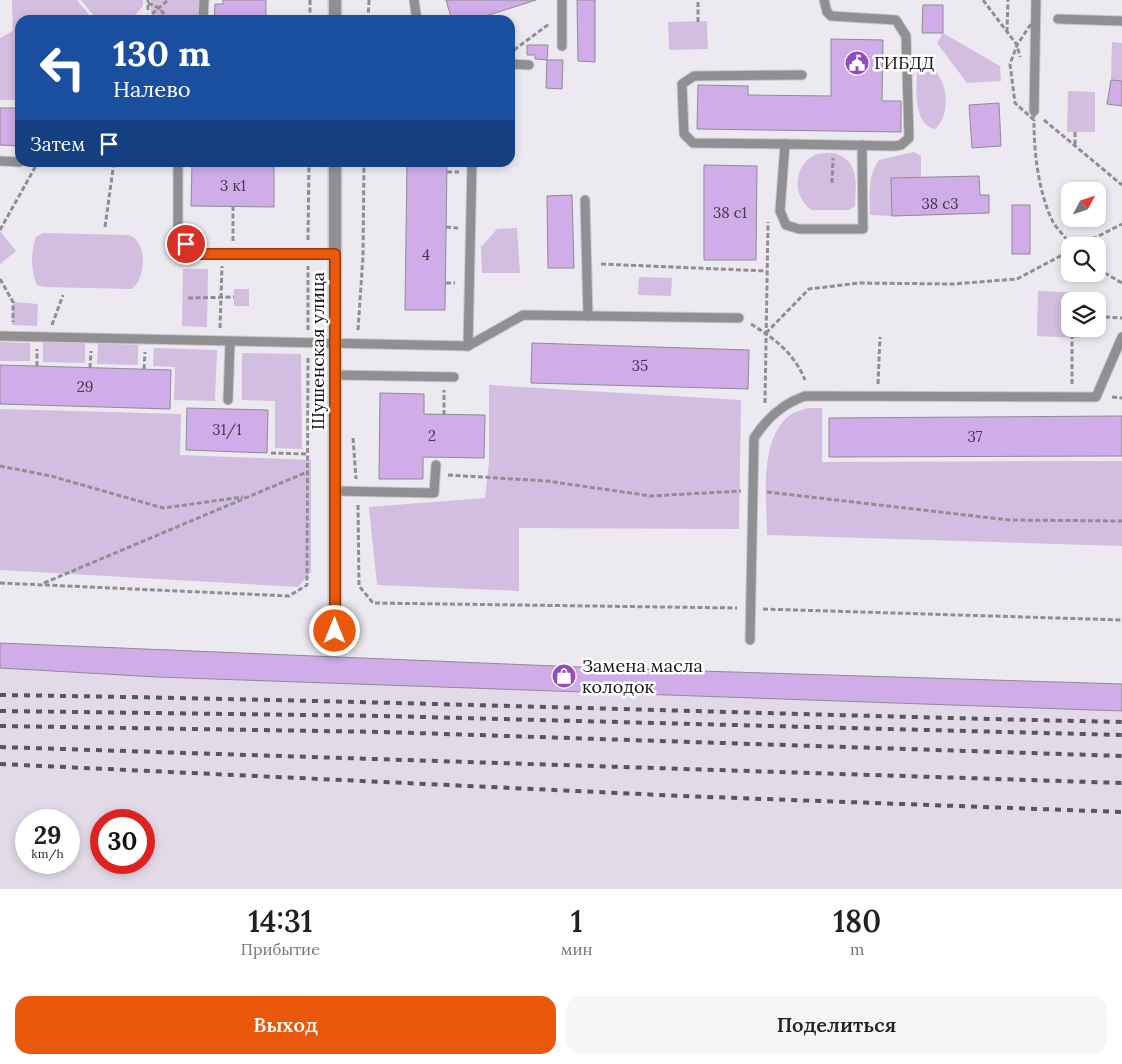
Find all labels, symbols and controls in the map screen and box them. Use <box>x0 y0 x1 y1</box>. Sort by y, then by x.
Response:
text: 130 m <box>113 31 210 76</box>
icon: left <box>30 35 95 100</box>
public building icon: ГИБДД <box>844 50 870 76</box>
place label: ГИБДД <box>874 51 934 74</box>
text: Налево <box>113 75 191 103</box>
icon: arrive <box>95 130 123 158</box>
text: Затем <box>30 132 85 156</box>
house number: 3 к1 <box>220 176 246 195</box>
north arrow <box>1061 182 1106 228</box>
map controls <box>1061 182 1106 337</box>
house number: 38 с3 <box>921 194 959 213</box>
house number: 38 с1 <box>713 203 747 222</box>
pin <box>165 223 207 265</box>
icon: arrive <box>172 230 200 258</box>
button: search <box>1061 237 1106 282</box>
house number: 4 <box>422 245 430 264</box>
street label: Шушенская улица <box>306 272 329 430</box>
button: layers <box>1061 292 1106 337</box>
house number: 35 <box>632 356 648 375</box>
house number: 29 <box>77 377 93 396</box>
house number: 31/1 <box>212 420 242 440</box>
house number: 2 <box>428 426 436 445</box>
house number: 37 <box>968 427 983 446</box>
position arrow <box>308 604 360 656</box>
place label: Замена масла колодок <box>582 654 703 698</box>
shop icon: Замена масла колодок <box>551 663 577 689</box>
speed limit sign: 30 <box>90 809 155 874</box>
text: 29 <box>34 819 61 851</box>
text: km/h <box>31 846 64 861</box>
text: 14:31 <box>248 902 312 940</box>
text: 1 <box>571 902 582 940</box>
text: 180 <box>833 902 881 940</box>
text: Прибытие <box>241 939 320 959</box>
text: мин <box>561 939 592 959</box>
text: m <box>850 939 864 959</box>
button: Выход <box>15 996 556 1054</box>
button: Поделиться <box>566 996 1107 1054</box>

